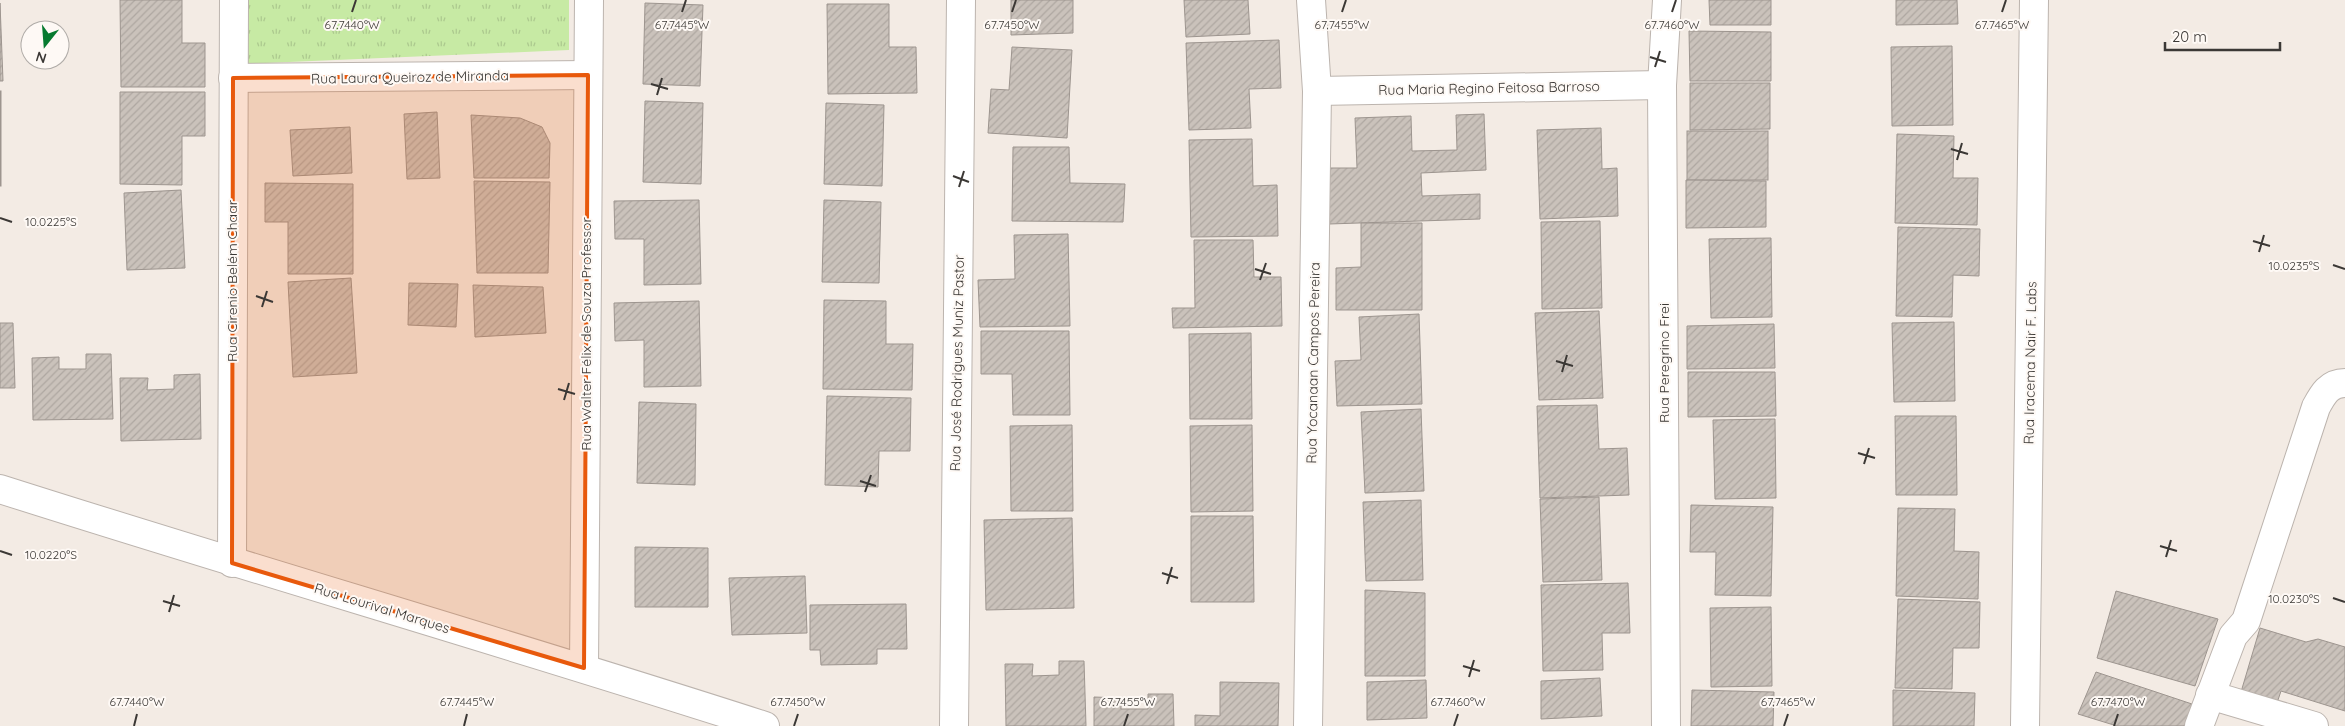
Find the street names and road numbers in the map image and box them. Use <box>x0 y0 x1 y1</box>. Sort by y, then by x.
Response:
street label: Rua Laura Queiroz de Miranda <box>311 66 509 88</box>
street label: Rua Maria Regino Feitosa Barroso <box>1378 77 1600 99</box>
street label: Rua Cirenio Belém Chaar <box>223 199 241 362</box>
street label: Rua Walter Félix de Souza Professor <box>577 217 595 451</box>
street label: Rua José Rodrigues Muniz Pastor <box>946 254 968 472</box>
street label: Rua Yocanaan Campos Pereira <box>1302 262 1324 464</box>
street label: Rua Iracema Nair F. Labs <box>2020 281 2040 445</box>
street label: Rua Peregrino Frei <box>1655 303 1673 423</box>
street label: Rua Lourival Marques <box>312 579 452 637</box>

